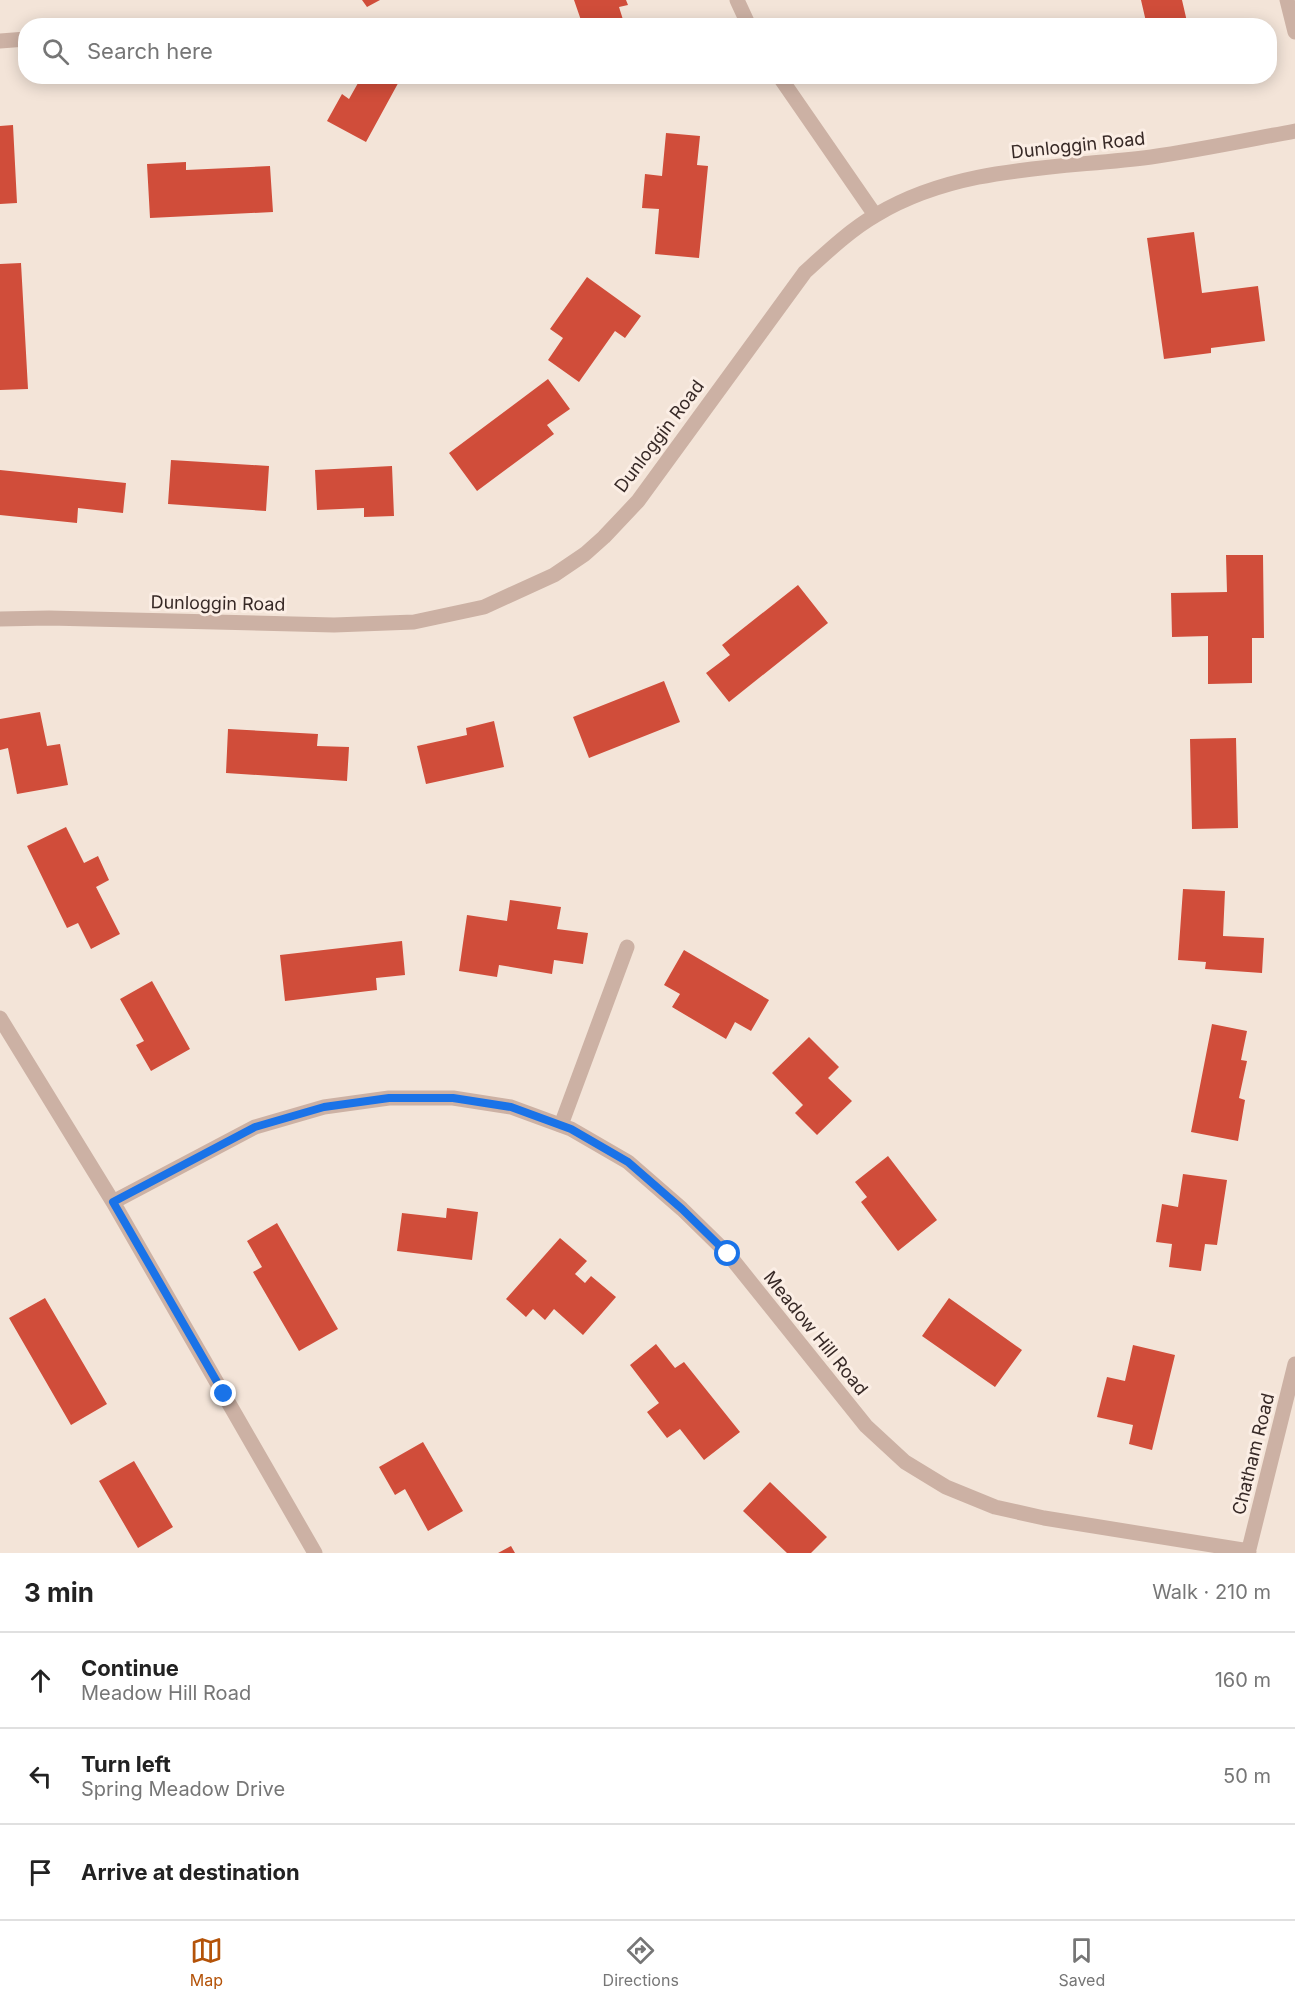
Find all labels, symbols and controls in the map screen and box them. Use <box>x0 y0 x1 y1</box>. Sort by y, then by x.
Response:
search box <box>18 18 1277 84</box>
icon: search <box>39 35 72 68</box>
text: Search here <box>87 38 213 64</box>
street label: Dunloggin Road <box>1010 128 1146 162</box>
street label: Dunloggin Road <box>610 376 708 496</box>
street label: Dunloggin Road <box>150 591 286 615</box>
route start <box>714 1240 740 1266</box>
street label: Meadow Hill Road <box>760 1267 872 1399</box>
route end <box>210 1380 236 1406</box>
street label: Chatham Road <box>1228 1391 1278 1517</box>
text: 3 min <box>24 1577 94 1608</box>
text: Walk · 210 m <box>1152 1580 1271 1604</box>
text: Continue <box>81 1655 179 1681</box>
icon: ahead <box>24 1664 57 1697</box>
text: 160 m <box>1215 1668 1271 1692</box>
text: Meadow Hill Road <box>81 1681 251 1705</box>
text: Turn left <box>81 1751 171 1777</box>
icon: left <box>24 1760 57 1793</box>
text: 50 m <box>1223 1764 1271 1788</box>
text: Spring Meadow Drive <box>81 1777 285 1801</box>
icon: arrive <box>24 1856 57 1889</box>
text: Arrive at destination <box>81 1859 300 1885</box>
tab: Map <box>190 1934 223 1990</box>
tab: Directions <box>603 1934 679 1990</box>
tab: Saved <box>1058 1934 1105 1990</box>

